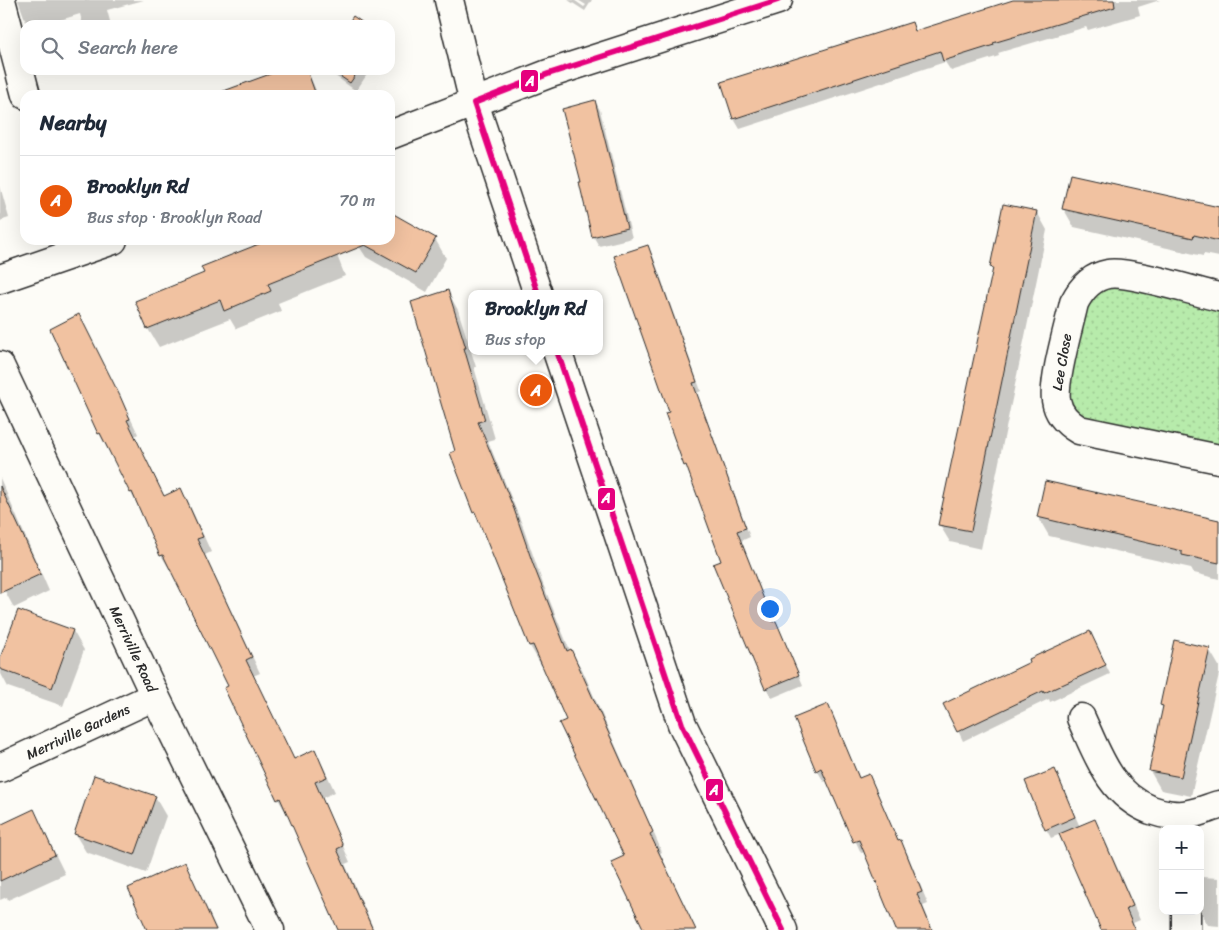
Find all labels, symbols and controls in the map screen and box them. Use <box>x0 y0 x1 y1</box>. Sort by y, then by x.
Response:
search box <box>20 20 395 75</box>
text: Search here <box>78 31 178 64</box>
icon: search <box>38 34 66 62</box>
line badge: A <box>520 69 539 93</box>
text: A <box>524 69 535 94</box>
text: Nearby <box>40 104 106 142</box>
text: Brooklyn Rd <box>87 170 188 203</box>
text: A <box>51 186 61 215</box>
text: 70 m <box>339 186 375 215</box>
text: Bus stop · Brooklyn Road <box>87 203 262 232</box>
popup <box>468 290 603 355</box>
text: Brooklyn Rd <box>485 292 586 325</box>
text: Bus stop <box>485 325 545 354</box>
street label: Lee Close <box>1045 331 1079 393</box>
pin: A <box>520 371 552 409</box>
text: A <box>600 486 611 511</box>
line badge: A <box>597 487 616 511</box>
your location <box>757 596 783 622</box>
street label: Merriville Road <box>102 601 165 698</box>
street label: Merriville Gardens <box>22 697 134 767</box>
line badge: A <box>705 778 724 802</box>
text: A <box>708 778 719 803</box>
map controls <box>1159 825 1204 915</box>
button: + <box>1159 825 1204 870</box>
button: − <box>1159 870 1204 915</box>

